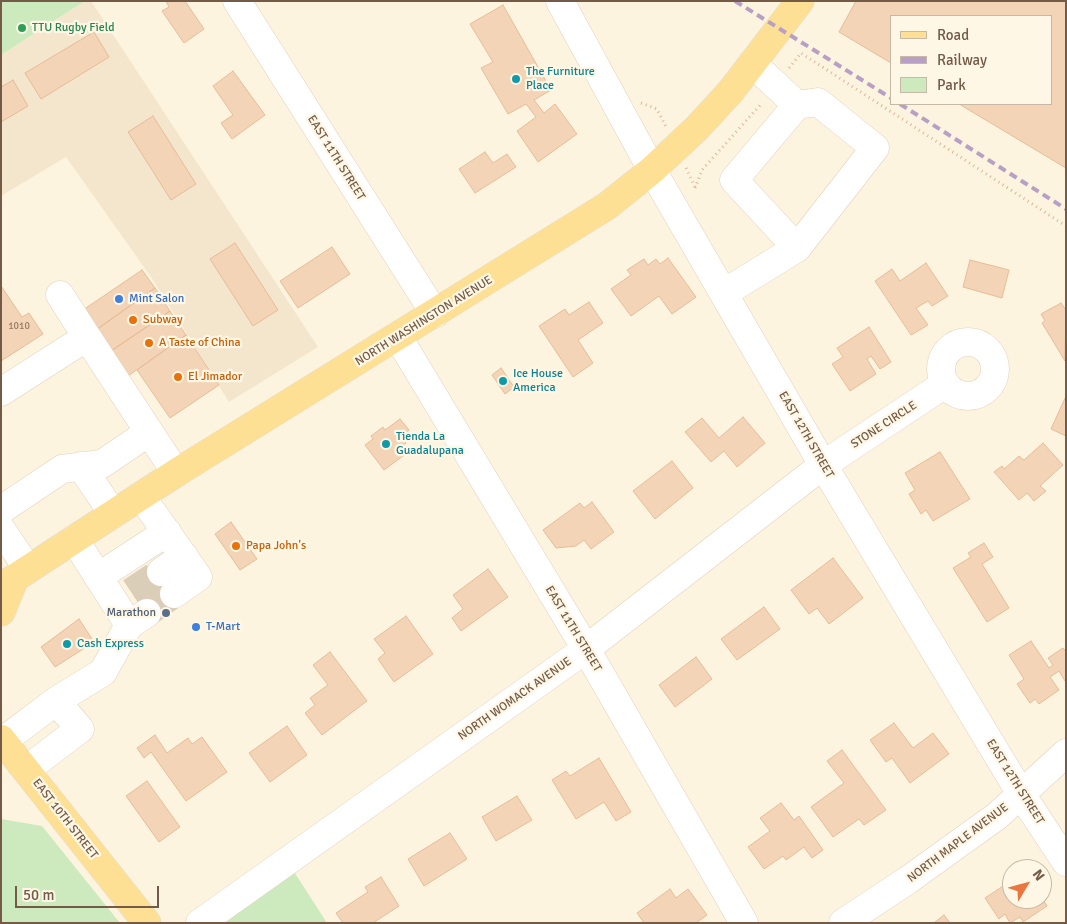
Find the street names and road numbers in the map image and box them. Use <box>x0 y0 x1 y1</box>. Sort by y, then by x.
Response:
street label: EAST 11TH STREET <box>304 113 368 203</box>
street label: NORTH WASHINGTON AVENUE <box>353 273 495 369</box>
street label: EAST 12TH STREET <box>775 389 837 481</box>
street label: STONE CIRCLE <box>848 398 920 452</box>
street label: EAST 11TH STREET <box>542 583 604 675</box>
street label: NORTH WOMACK AVENUE <box>456 654 574 744</box>
street label: EAST 12TH STREET <box>983 737 1047 827</box>
street label: EAST 10TH STREET <box>29 776 101 862</box>
street label: NORTH MAPLE AVENUE <box>905 800 1011 886</box>

